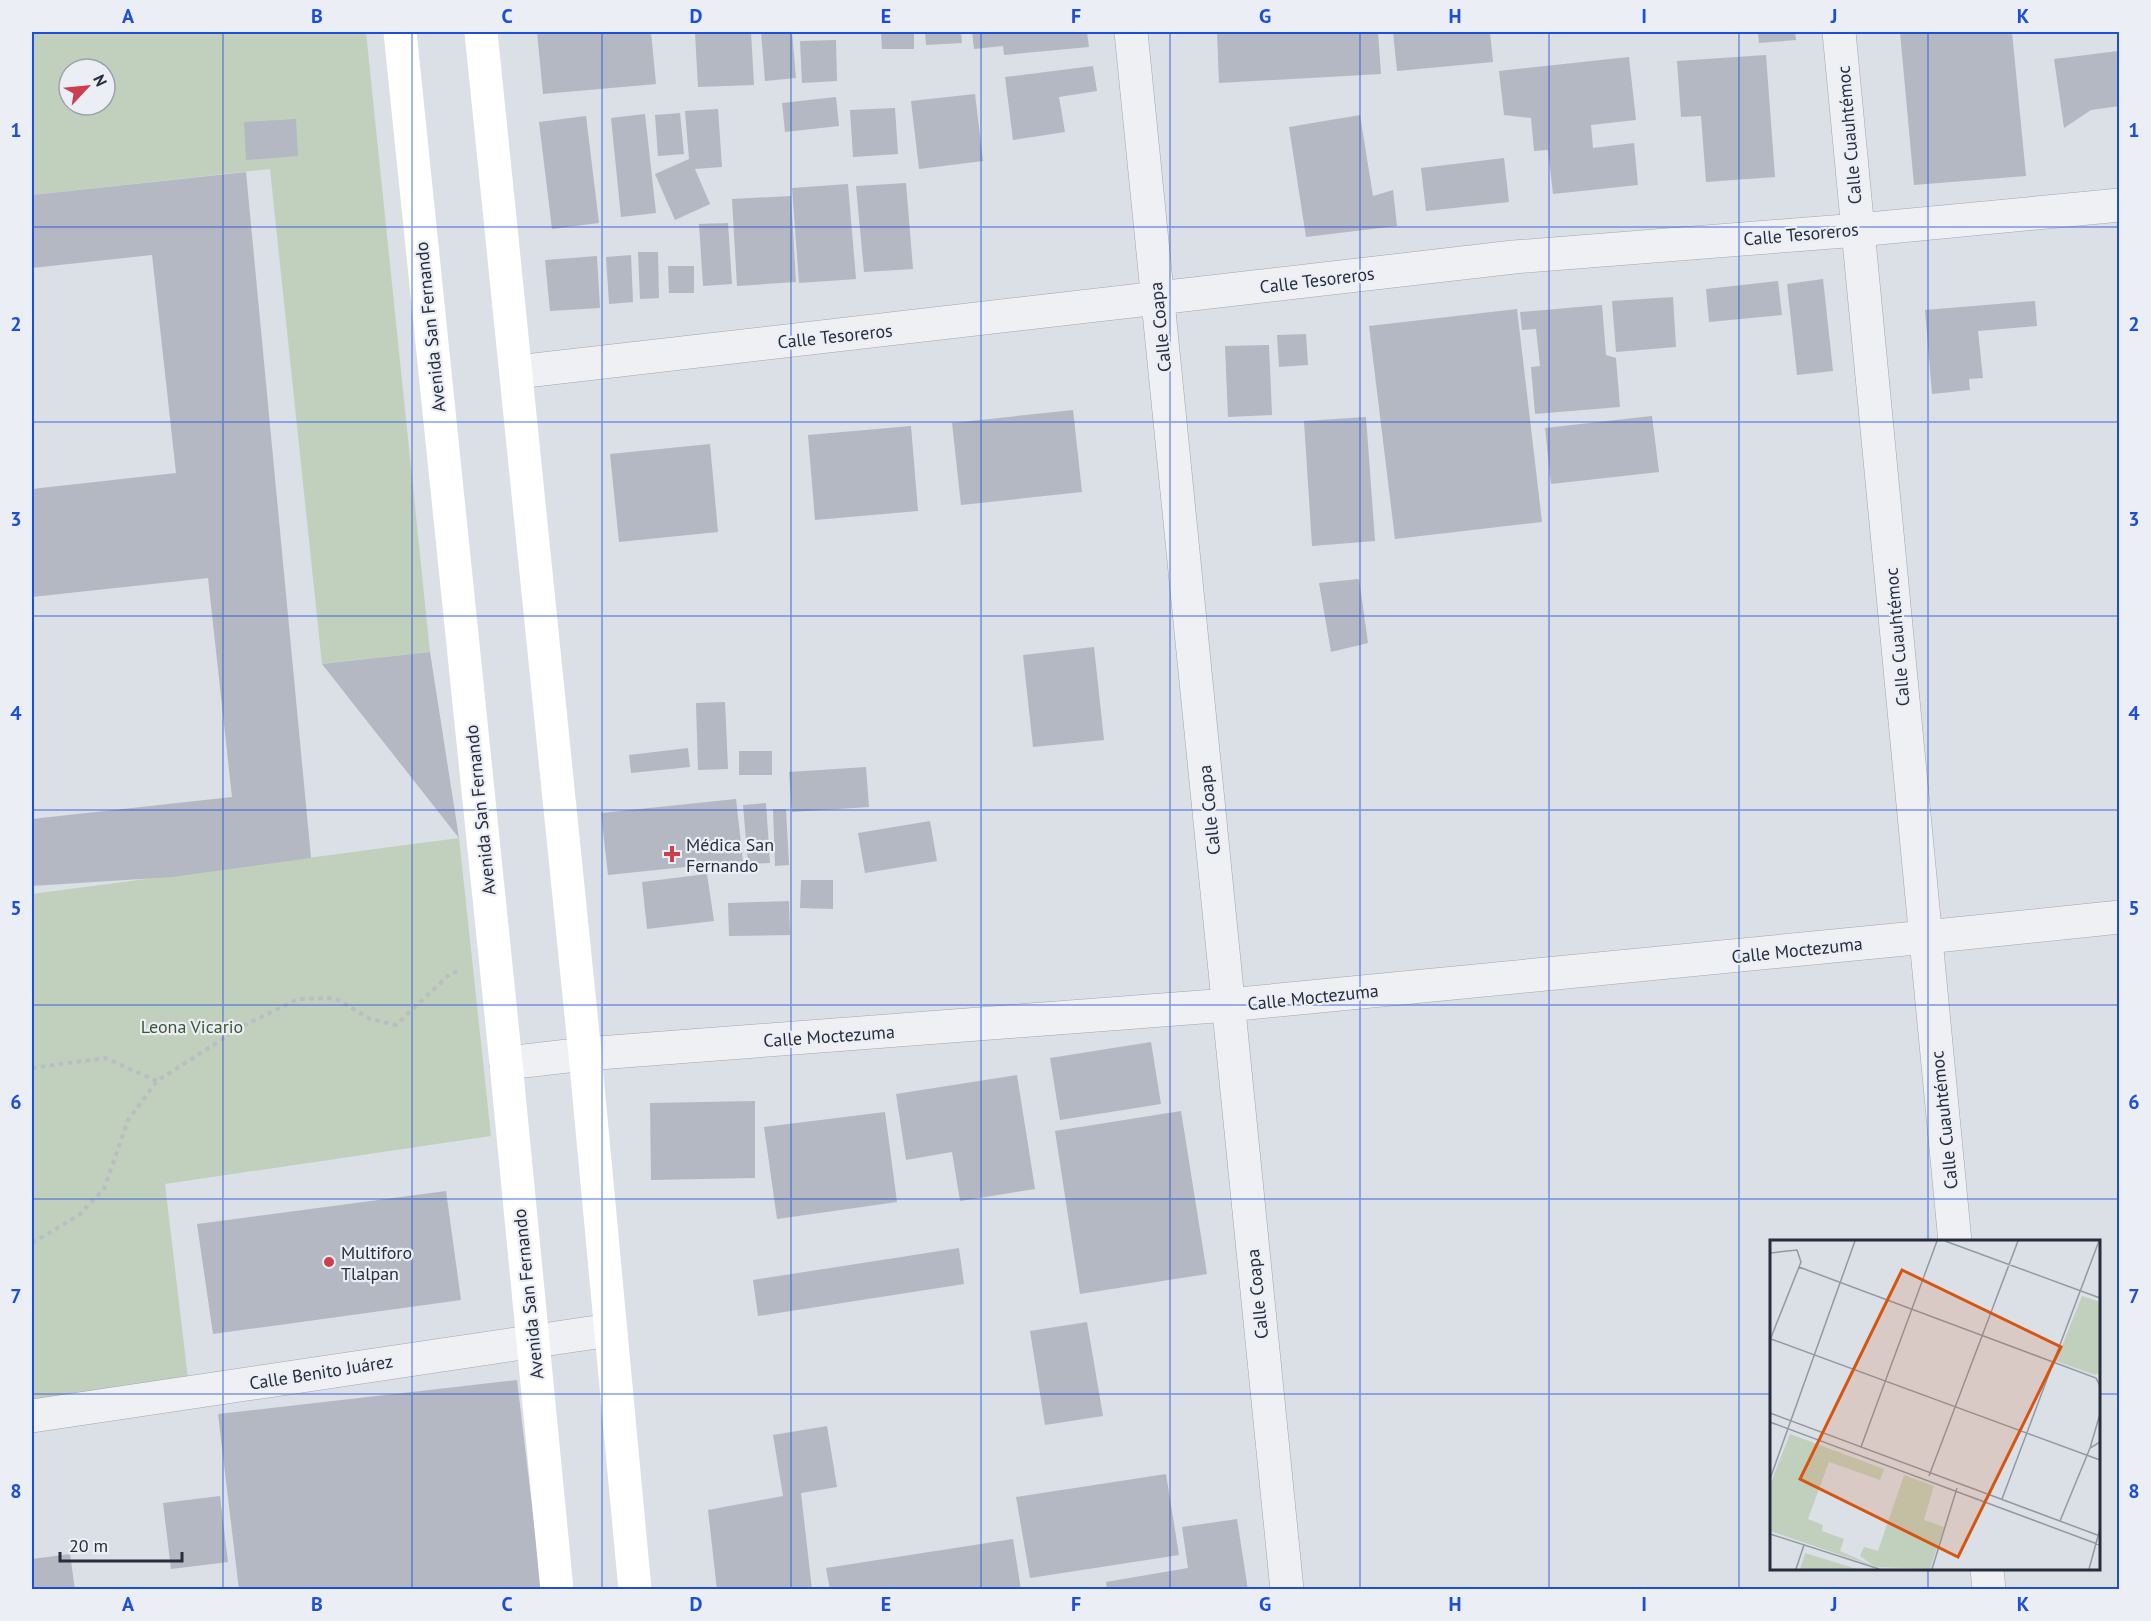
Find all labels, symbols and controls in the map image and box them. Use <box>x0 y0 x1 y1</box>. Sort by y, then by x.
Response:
text: A <box>122 3 135 29</box>
text: B <box>311 3 323 29</box>
text: C <box>501 3 513 29</box>
text: D <box>690 3 703 29</box>
text: E <box>881 3 891 29</box>
text: F <box>1071 3 1081 29</box>
text: G <box>1259 3 1271 29</box>
text: H <box>1448 3 1462 29</box>
text: I <box>1641 3 1647 29</box>
text: J <box>1830 3 1837 29</box>
text: K <box>2017 3 2030 29</box>
north arrow <box>57 57 117 117</box>
street label: Calle Cuauhtémoc <box>1831 65 1867 205</box>
text: N <box>89 71 112 90</box>
text: 1 <box>10 117 22 143</box>
text: 1 <box>2128 117 2140 143</box>
street label: Calle Tesoreros <box>1742 218 1860 250</box>
street label: Avenida San Fernando <box>410 241 450 413</box>
street label: Calle Tesoreros <box>1258 262 1376 298</box>
street label: Calle Coapa <box>1144 281 1176 373</box>
text: 2 <box>10 311 22 337</box>
text: 2 <box>2128 311 2140 337</box>
street label: Calle Tesoreros <box>776 319 894 353</box>
text: 3 <box>10 506 22 532</box>
text: 3 <box>2128 506 2140 532</box>
street label: Calle Cuauhtémoc <box>1879 567 1915 707</box>
text: 4 <box>10 700 22 726</box>
text: 4 <box>2128 700 2140 726</box>
street label: Avenida San Fernando <box>460 724 500 896</box>
street label: Calle Coapa <box>1193 764 1225 856</box>
place label: Médica San Fernando <box>686 833 774 877</box>
marker: Médica San Fernando <box>663 845 681 863</box>
text: 5 <box>10 895 22 921</box>
text: 5 <box>2128 895 2140 921</box>
street label: Calle Moctezuma <box>1730 932 1864 968</box>
street label: Calle Moctezuma <box>1246 979 1380 1015</box>
park label: Leona Vicario <box>141 1015 243 1038</box>
street label: Calle Moctezuma <box>763 1020 895 1052</box>
street label: Calle Cuauhtémoc <box>1925 1050 1963 1190</box>
text: 6 <box>10 1089 22 1115</box>
text: 6 <box>2128 1089 2140 1115</box>
street label: Avenida San Fernando <box>508 1208 548 1380</box>
inset map <box>1770 1240 2100 1570</box>
place label: Multiforo Tlalpan <box>341 1241 412 1285</box>
street label: Calle Coapa <box>1241 1248 1273 1340</box>
marker: Multiforo Tlalpan <box>322 1255 336 1269</box>
text: 7 <box>10 1283 22 1309</box>
text: 7 <box>2128 1283 2140 1309</box>
street label: Calle Benito Juárez <box>248 1349 394 1395</box>
text: 8 <box>10 1478 22 1504</box>
text: 8 <box>2128 1478 2140 1504</box>
scale bar <box>60 1525 182 1563</box>
text: 20 m <box>69 1534 108 1557</box>
text: A <box>122 1591 135 1617</box>
text: B <box>311 1591 323 1617</box>
text: C <box>501 1591 513 1617</box>
text: D <box>690 1591 703 1617</box>
text: E <box>881 1591 891 1617</box>
text: F <box>1071 1591 1081 1617</box>
text: G <box>1259 1591 1271 1617</box>
text: H <box>1448 1591 1462 1617</box>
text: I <box>1641 1591 1647 1617</box>
text: J <box>1830 1591 1837 1617</box>
text: K <box>2017 1591 2030 1617</box>

